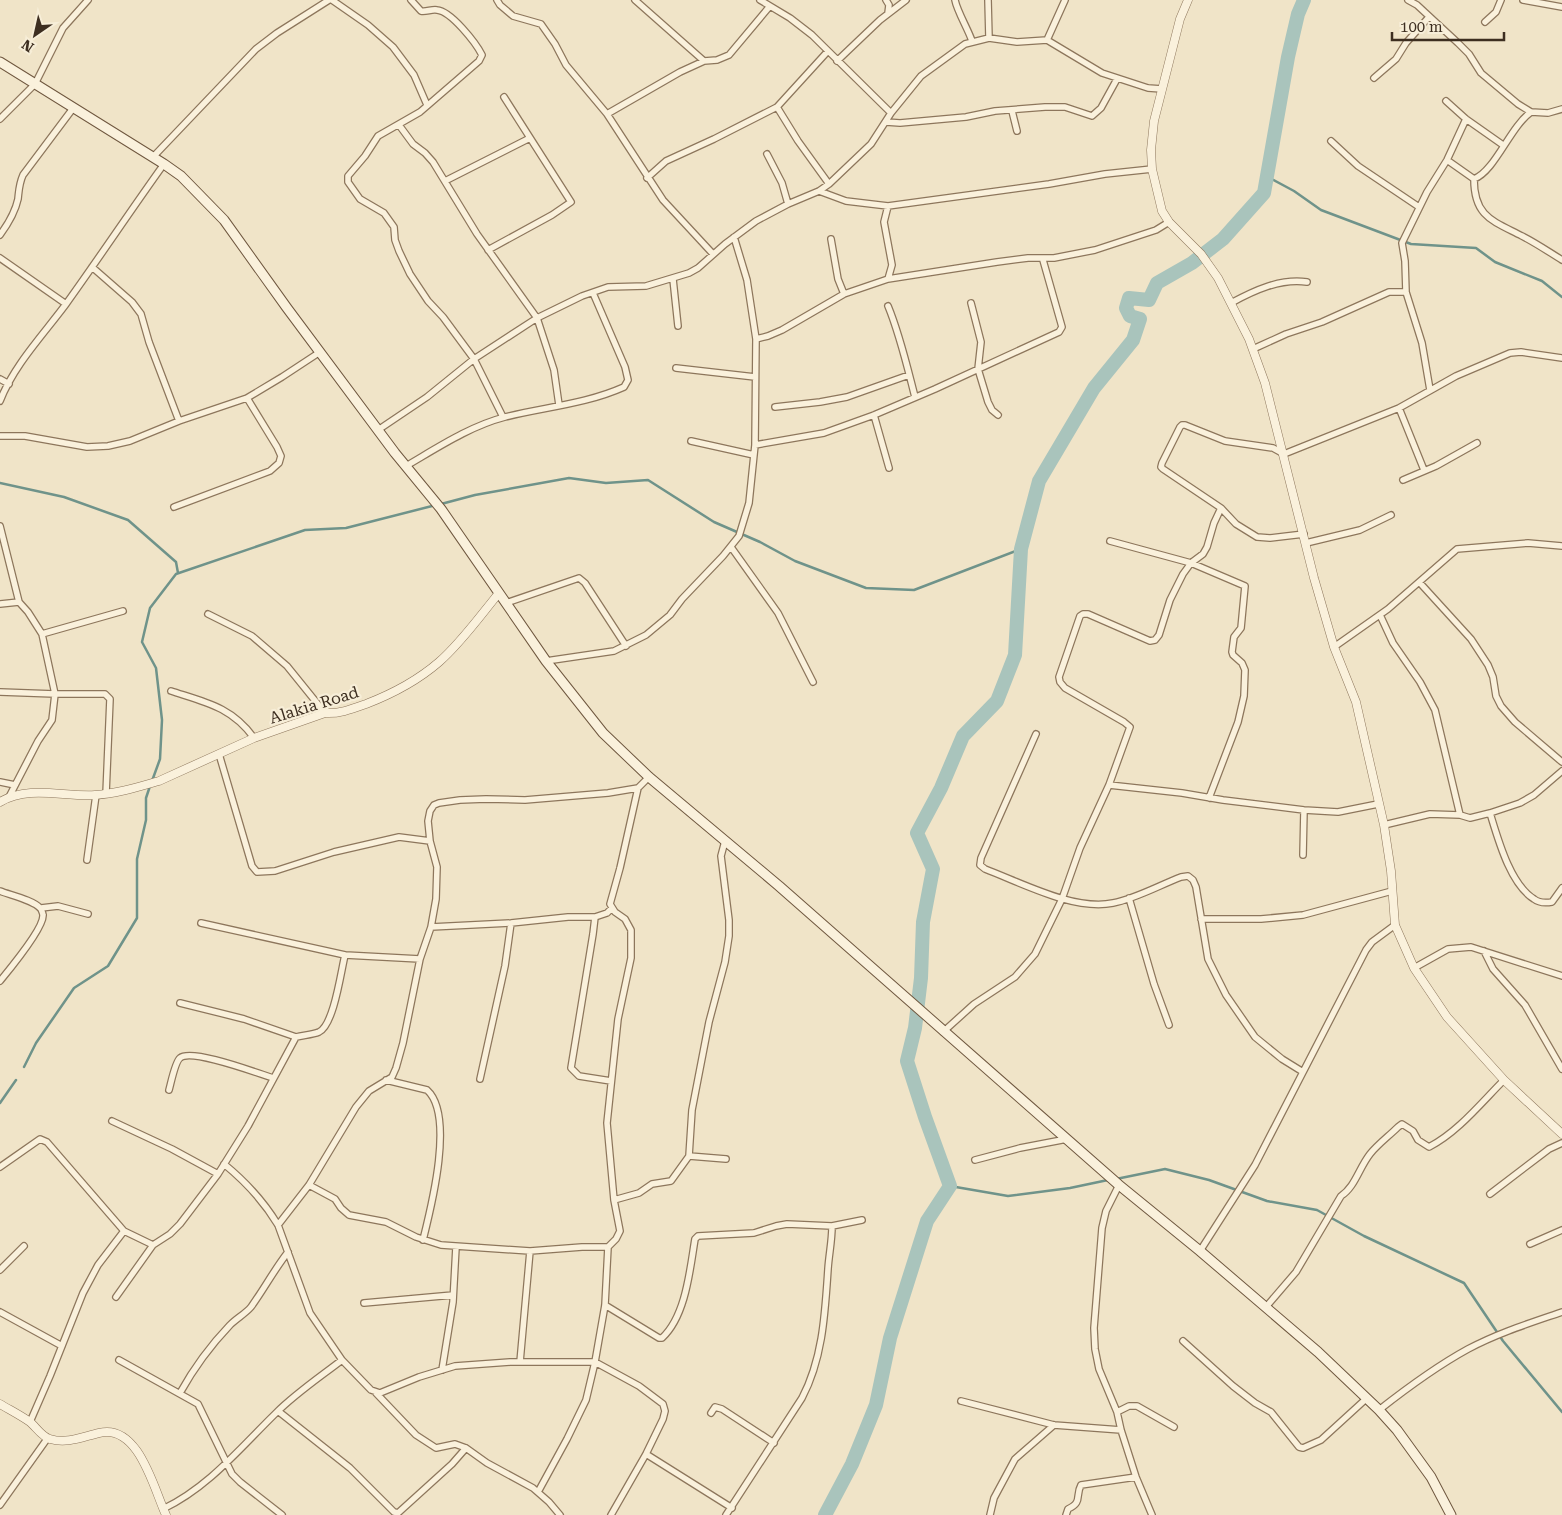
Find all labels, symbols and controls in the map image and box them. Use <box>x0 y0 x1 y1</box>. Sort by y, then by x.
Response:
north arrow <box>10 10 60 60</box>
scale bar <box>1392 10 1504 42</box>
text: 100 m <box>1400 18 1443 36</box>
text: N <box>19 36 37 55</box>
street label: Alakia Road <box>267 682 361 728</box>

